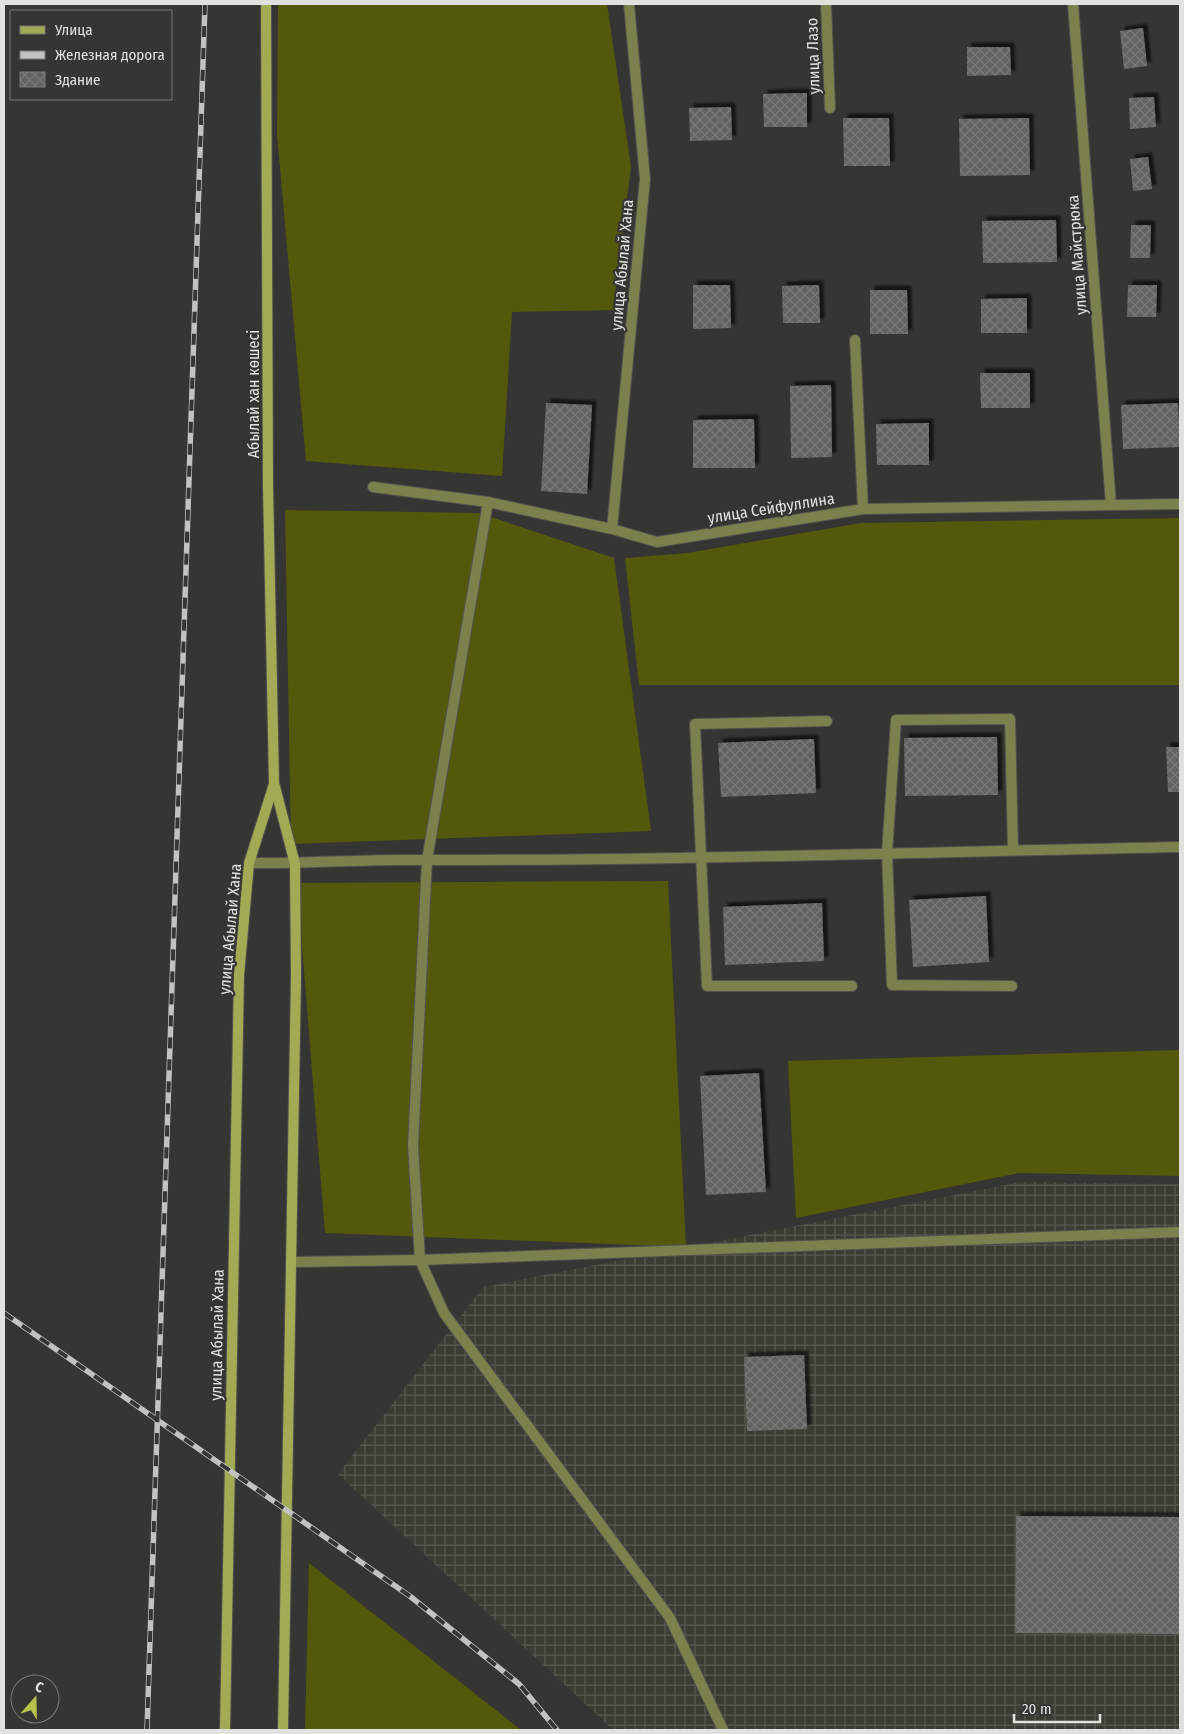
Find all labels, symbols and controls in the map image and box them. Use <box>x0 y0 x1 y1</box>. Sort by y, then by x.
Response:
legend <box>10 10 172 100</box>
street label: улица Лазо <box>802 17 824 95</box>
text: Улица <box>54 21 93 39</box>
text: Железная дорога <box>55 46 165 64</box>
text: Здание <box>55 71 101 89</box>
street label: улица Майстрюка <box>1063 194 1091 315</box>
street label: улица Абылай Хана <box>607 199 637 331</box>
street label: Абылай хан көшесі <box>244 330 263 458</box>
street label: улица Сейфуллина <box>706 489 836 527</box>
street label: улица Абылай Хана <box>215 863 245 995</box>
street label: улица Абылай Хана <box>206 1269 228 1401</box>
north arrow <box>10 1674 60 1724</box>
text: С <box>33 1678 46 1697</box>
scale bar <box>1014 1692 1100 1724</box>
text: 20 m <box>1022 1700 1052 1718</box>

